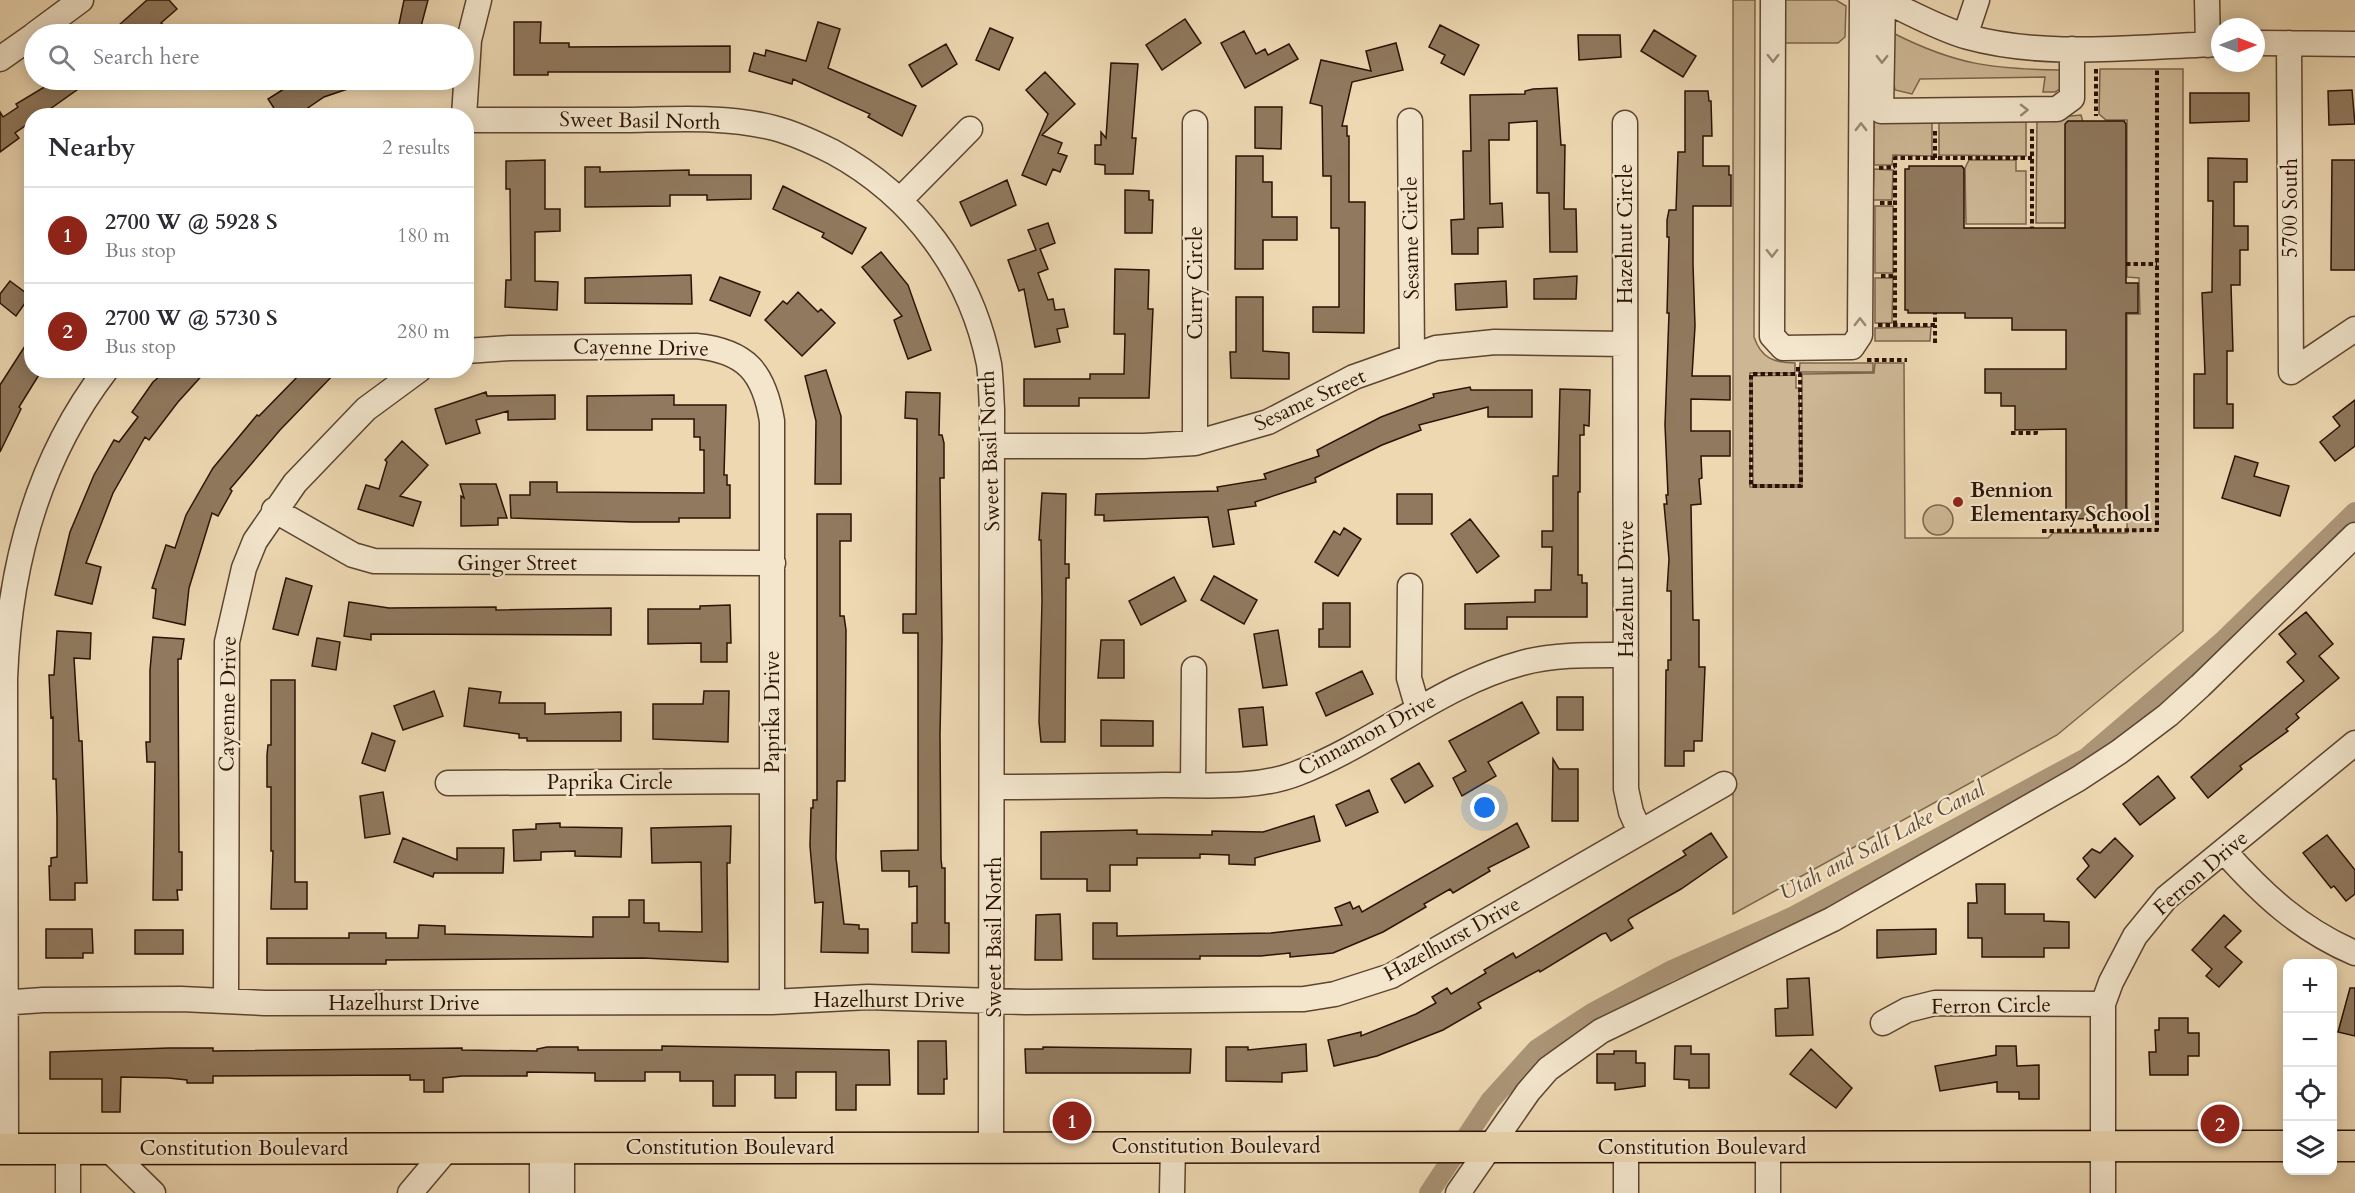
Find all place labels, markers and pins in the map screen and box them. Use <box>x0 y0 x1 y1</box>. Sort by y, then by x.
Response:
place label: Bennion Elementary School <box>1970 476 2150 529</box>
marker: Bennion Elementary School <box>1951 495 1965 509</box>
pin: 1 <box>1052 1098 1092 1144</box>
pin: 2 <box>2200 1102 2240 1146</box>

